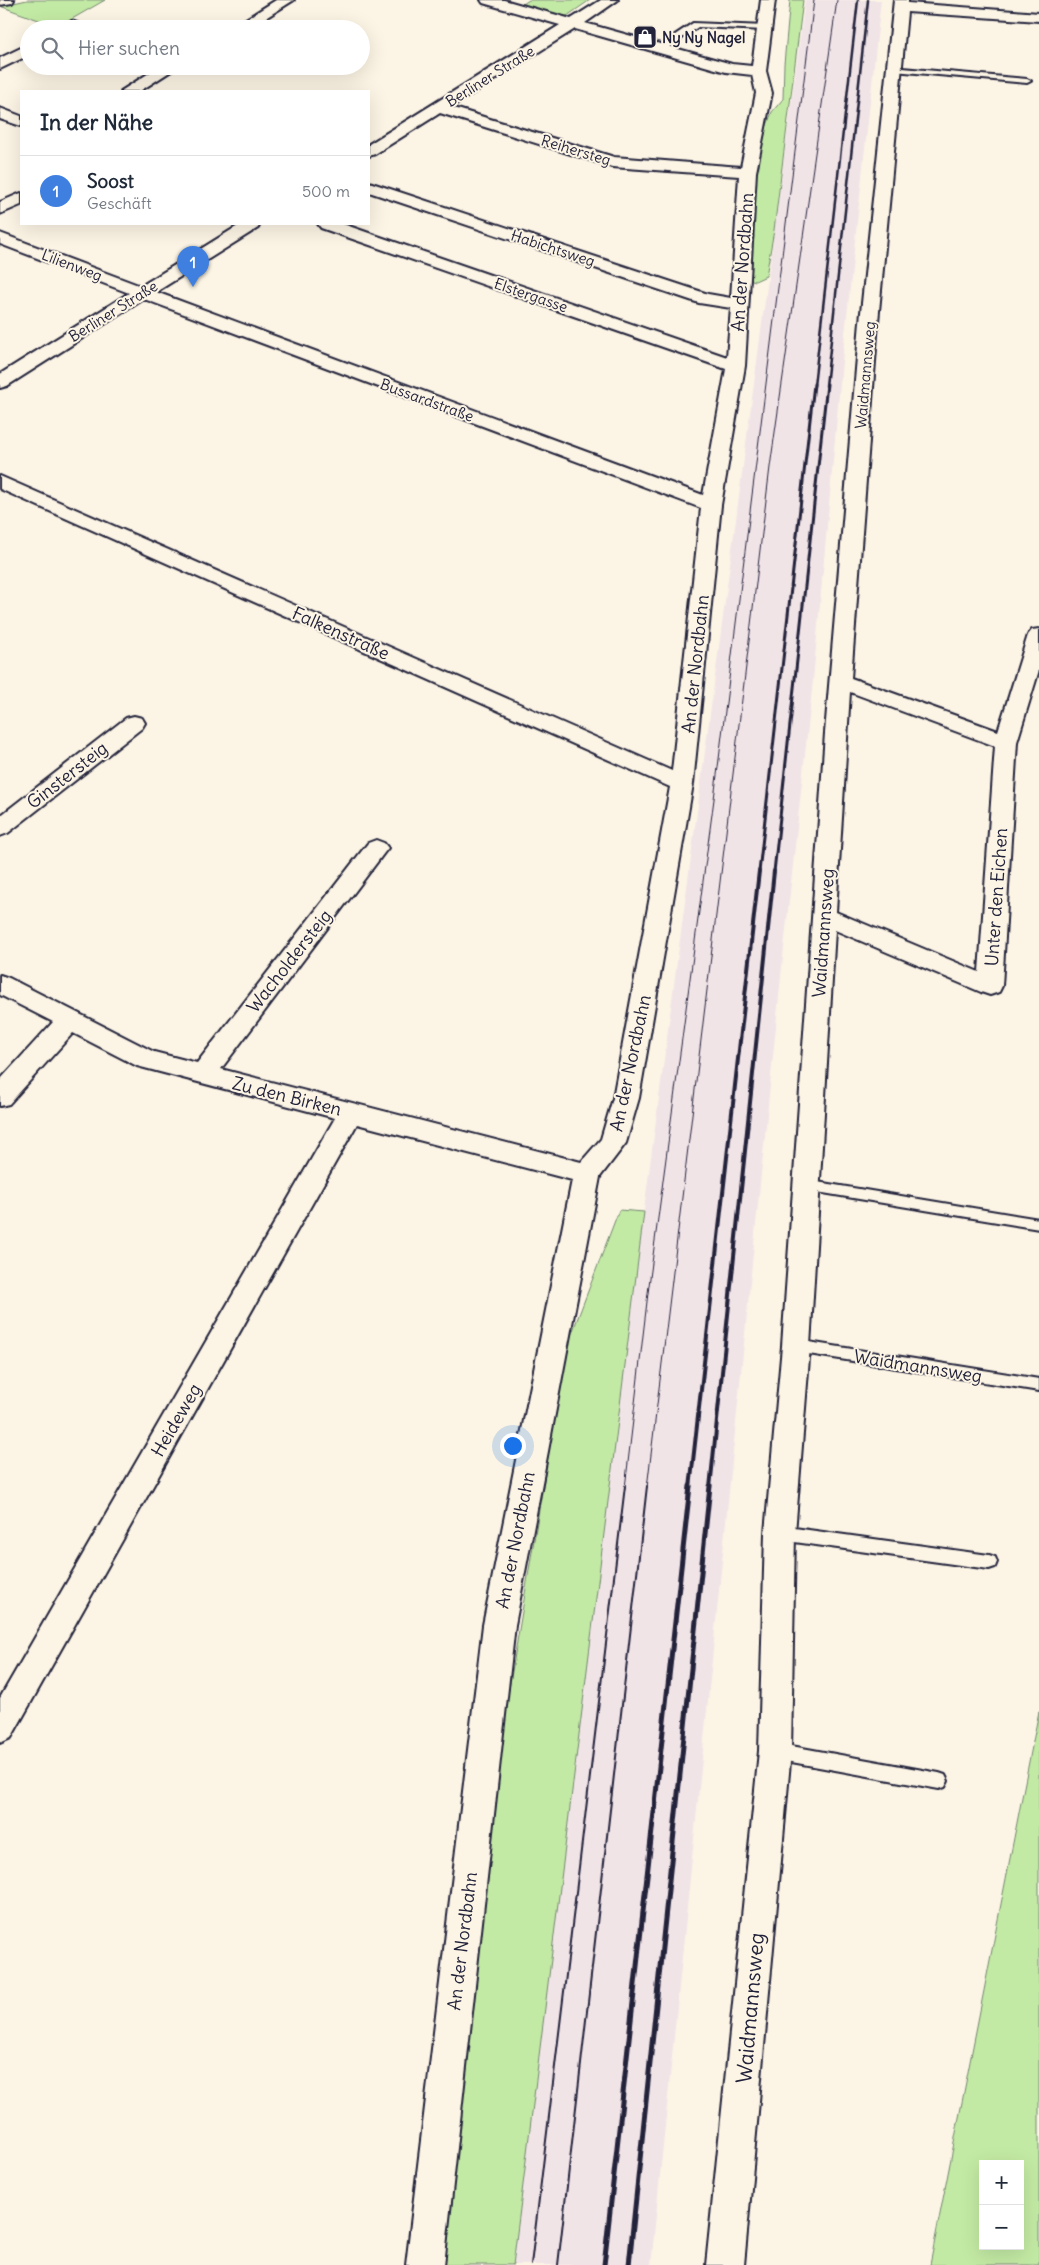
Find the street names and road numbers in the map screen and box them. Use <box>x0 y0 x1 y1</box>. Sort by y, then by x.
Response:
street label: Berliner Straße <box>442 41 538 111</box>
street label: Reihersteg <box>539 130 613 170</box>
street label: An der Nordbahn <box>726 192 758 332</box>
street label: Habichtsweg <box>509 225 597 271</box>
street label: Lilienweg <box>39 245 105 285</box>
street label: Elstergasse <box>492 274 570 316</box>
street label: Berliner Straße <box>65 276 161 346</box>
street label: Waidmannsweg <box>851 320 879 430</box>
street label: Bussardstraße <box>378 374 476 426</box>
street label: An der Nordbahn <box>676 594 714 734</box>
street label: Falkenstraße <box>289 601 393 665</box>
street label: Ginstersteig <box>22 736 112 814</box>
street label: Unter den Eichen <box>980 827 1012 967</box>
street label: Waidmannsweg <box>807 868 839 998</box>
street label: Wacholdersteig <box>241 905 337 1017</box>
street label: An der Nordbahn <box>604 993 656 1133</box>
street label: Zu den Birken <box>230 1071 344 1121</box>
street label: Waidmannsweg <box>852 1345 984 1387</box>
street label: Heideweg <box>146 1379 206 1461</box>
street label: An der Nordbahn <box>490 1469 540 1611</box>
street label: An der Nordbahn <box>442 1871 482 2011</box>
street label: Waidmannsweg <box>730 1931 770 2085</box>

